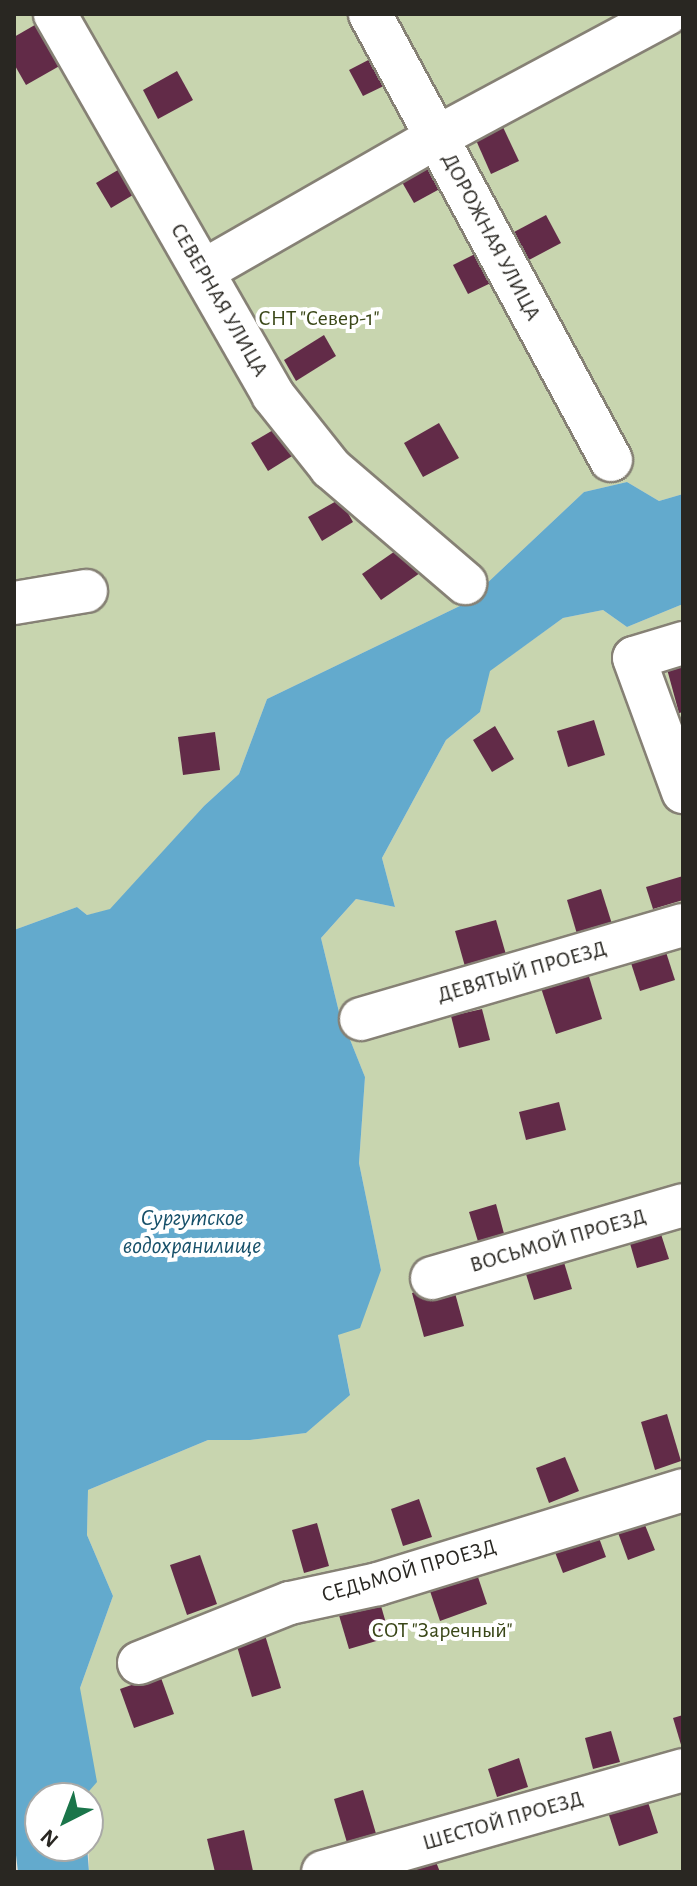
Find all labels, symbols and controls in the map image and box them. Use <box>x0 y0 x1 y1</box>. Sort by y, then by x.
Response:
street label: ДОРОЖНАЯ УЛИЦА <box>436 149 546 325</box>
street label: СЕВЕРНАЯ УЛИЦА <box>164 219 274 381</box>
park label: СНТ "Север-1" <box>258 306 380 332</box>
street label: ДЕВЯТЫЙ ПРОЕЗД <box>434 935 610 1009</box>
street label: ВОСЬМОЙ ПРОЕЗД <box>467 1203 649 1279</box>
water label: Сургутское водохранилище <box>123 1205 261 1261</box>
street label: СЕДЬМОЙ ПРОЕЗД <box>319 1533 499 1609</box>
park label: СОТ "Заречный" <box>371 1618 513 1644</box>
north arrow <box>24 1782 104 1862</box>
street label: ШЕСТОЙ ПРОЕЗД <box>420 1785 586 1857</box>
text: N <box>36 1825 62 1852</box>

